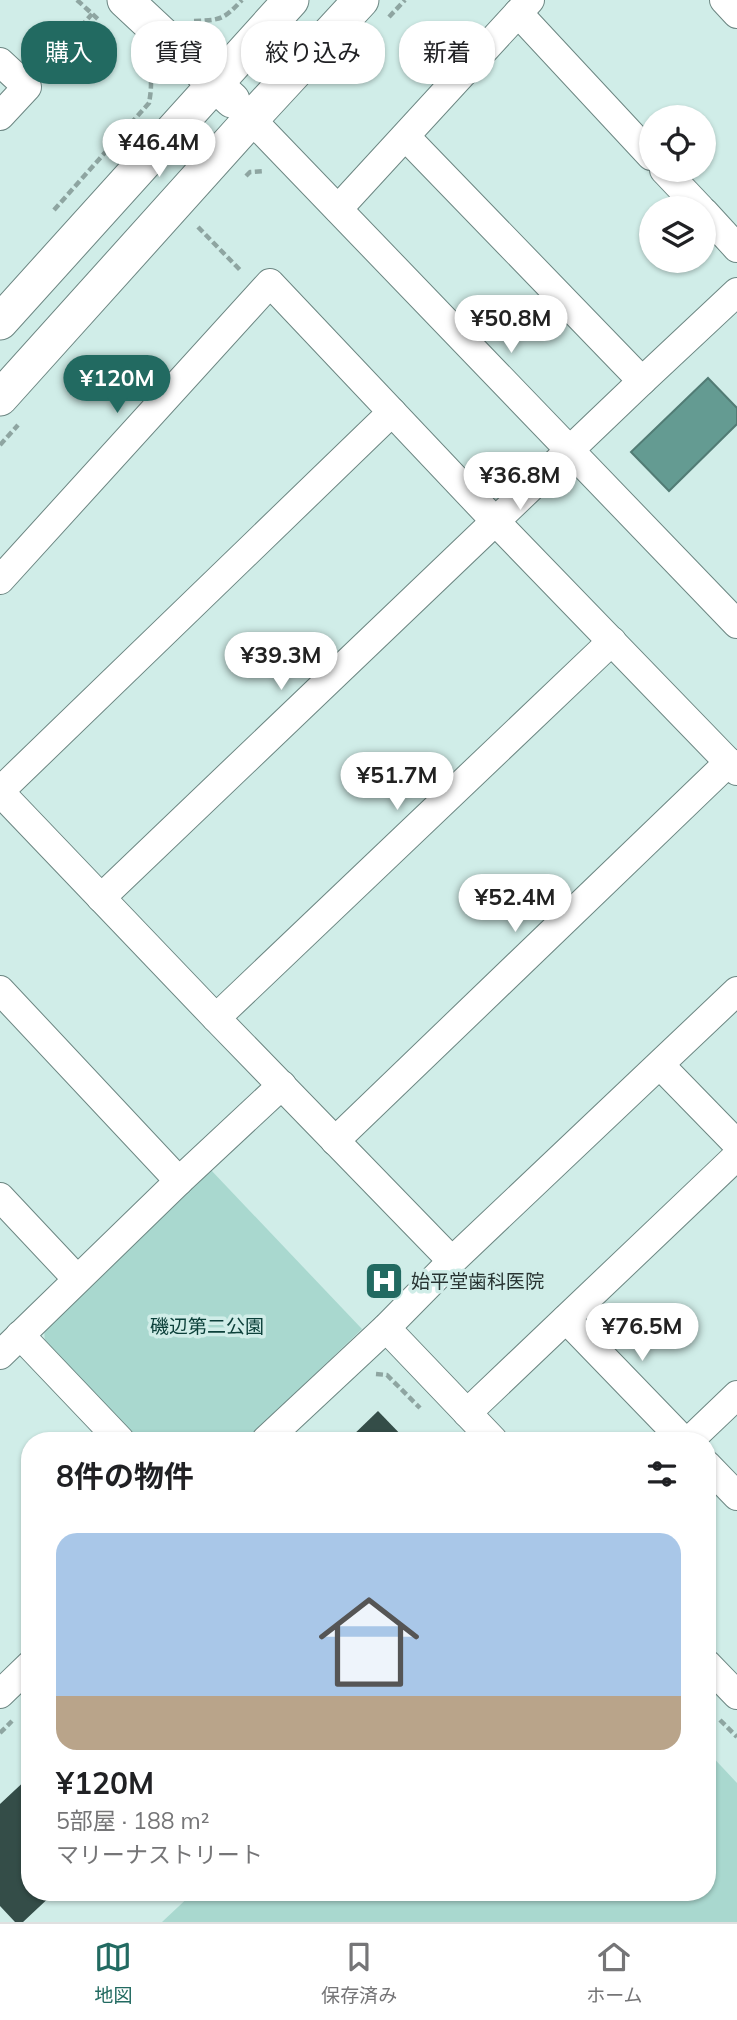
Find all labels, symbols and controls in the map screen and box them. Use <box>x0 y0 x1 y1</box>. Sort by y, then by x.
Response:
chip: 購入 <box>21 21 117 84</box>
chip: 賃貸 <box>131 21 227 84</box>
chip: 絞り込み <box>241 21 385 84</box>
chip: 新着 <box>399 21 495 84</box>
map controls <box>639 105 716 273</box>
button: locate <box>639 105 716 182</box>
pin: ¥46.4M <box>102 120 216 179</box>
text: ¥46.4M <box>119 127 199 156</box>
button: layers <box>639 196 716 273</box>
pin: ¥50.8M <box>454 296 568 355</box>
text: ¥50.8M <box>471 303 551 332</box>
pin: ¥120M <box>68 356 166 415</box>
text: ¥120M <box>79 363 155 392</box>
pin: ¥36.8M <box>463 452 577 512</box>
text: ¥36.8M <box>480 460 560 489</box>
pin: ¥39.3M <box>224 632 338 692</box>
text: ¥39.3M <box>241 640 321 669</box>
pin: ¥51.7M <box>340 752 454 812</box>
text: ¥51.7M <box>357 760 437 789</box>
pin: ¥52.4M <box>458 874 572 934</box>
text: ¥52.4M <box>475 882 555 911</box>
hospital icon: 始平堂歯科医院 <box>363 1260 405 1302</box>
place label: 始平堂歯科医院 <box>411 1269 544 1293</box>
pin: ¥76.5M <box>585 1304 699 1363</box>
text: ¥76.5M <box>602 1311 682 1340</box>
park label: 磯辺第二公園 <box>150 1314 264 1338</box>
icon: filters <box>643 1455 681 1493</box>
text: 8件の物件 <box>56 1457 194 1495</box>
icon: home <box>306 1579 432 1705</box>
text: ¥120M <box>56 1764 154 1802</box>
text: 5部屋 · 188 m² <box>56 1806 209 1835</box>
text: マリーナストリート <box>56 1840 263 1869</box>
tab: 地図 <box>94 1938 132 2007</box>
tab: 保存済み <box>321 1938 397 2007</box>
tab: ホーム <box>586 1938 643 2007</box>

